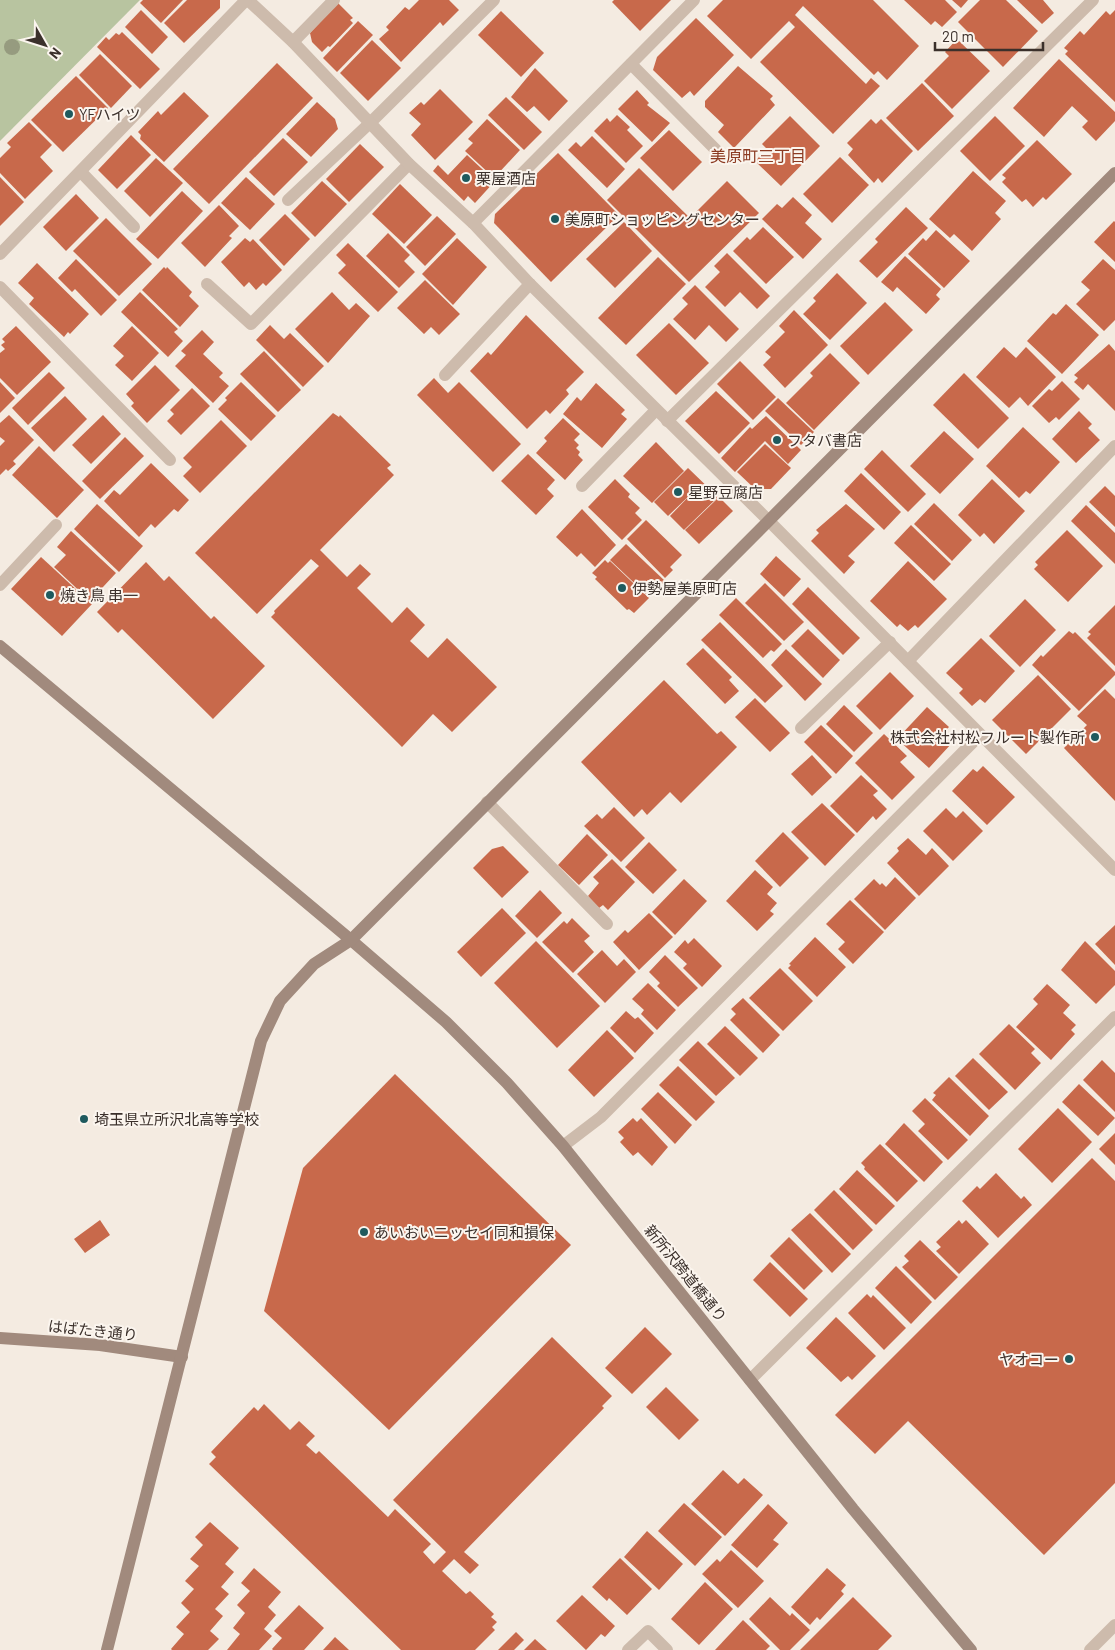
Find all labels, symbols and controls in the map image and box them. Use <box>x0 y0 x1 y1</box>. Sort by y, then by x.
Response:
north arrow <box>20 20 70 70</box>
scale bar <box>935 20 1042 52</box>
text: 20 m <box>942 27 974 45</box>
text: N <box>46 45 65 62</box>
place label: YFハイツ <box>79 105 141 123</box>
marker: YFハイツ <box>63 108 75 120</box>
district label: 美原町三丁目 <box>710 146 806 165</box>
place label: 栗屋酒店 <box>476 169 536 187</box>
marker: 栗屋酒店 <box>460 172 472 184</box>
place label: 美原町ショッピングセンター <box>565 210 760 228</box>
marker: 美原町ショッピングセンター <box>549 213 561 225</box>
place label: フタバ書店 <box>787 431 862 449</box>
marker: フタバ書店 <box>771 434 783 446</box>
place label: 星野豆腐店 <box>688 483 763 501</box>
marker: 星野豆腐店 <box>672 486 684 498</box>
place label: 伊勢屋美原町店 <box>632 579 737 597</box>
marker: 伊勢屋美原町店 <box>616 582 628 594</box>
place label: 焼き鳥 串一 <box>60 586 138 604</box>
marker: 焼き鳥 串一 <box>44 589 56 601</box>
place label: 株式会社村松フルート製作所 <box>890 728 1085 746</box>
marker: 株式会社村松フルート製作所 <box>1089 731 1101 743</box>
place label: 埼玉県立所沢北高等学校 <box>94 1110 259 1128</box>
marker: 埼玉県立所沢北高等学校 <box>78 1113 90 1125</box>
street label: 新所沢跨道橋通り <box>641 1221 731 1325</box>
place label: あいおいニッセイ同和損保 <box>374 1223 554 1241</box>
marker: あいおいニッセイ同和損保 <box>358 1226 370 1238</box>
street label: はばたき通り <box>47 1316 139 1344</box>
place label: ヤオコー <box>999 1350 1059 1368</box>
marker: ヤオコー <box>1063 1353 1075 1365</box>

